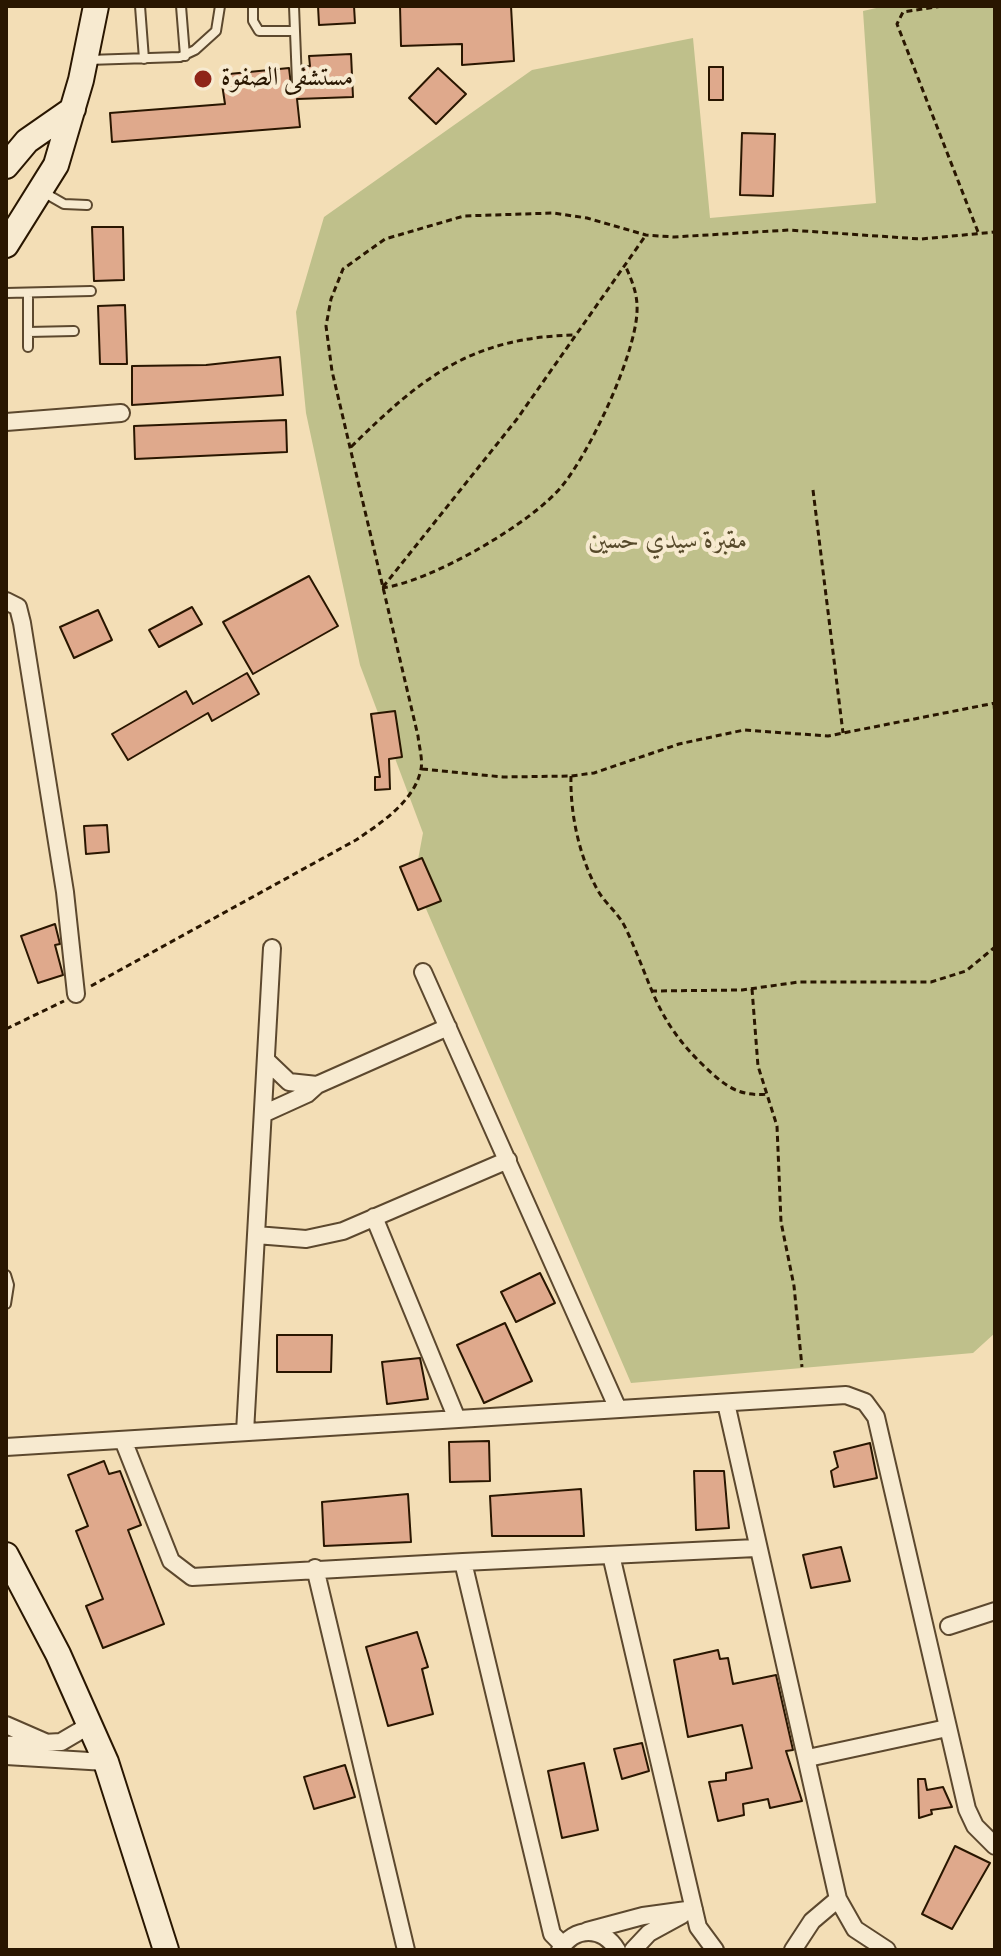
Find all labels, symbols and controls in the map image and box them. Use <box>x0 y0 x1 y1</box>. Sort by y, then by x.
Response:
place label: مستشفى الصفوة <box>221 63 353 95</box>
marker: مستشفى الصفوة <box>192 68 214 90</box>
park label: مقبرة سيدي حسين <box>588 526 748 558</box>

